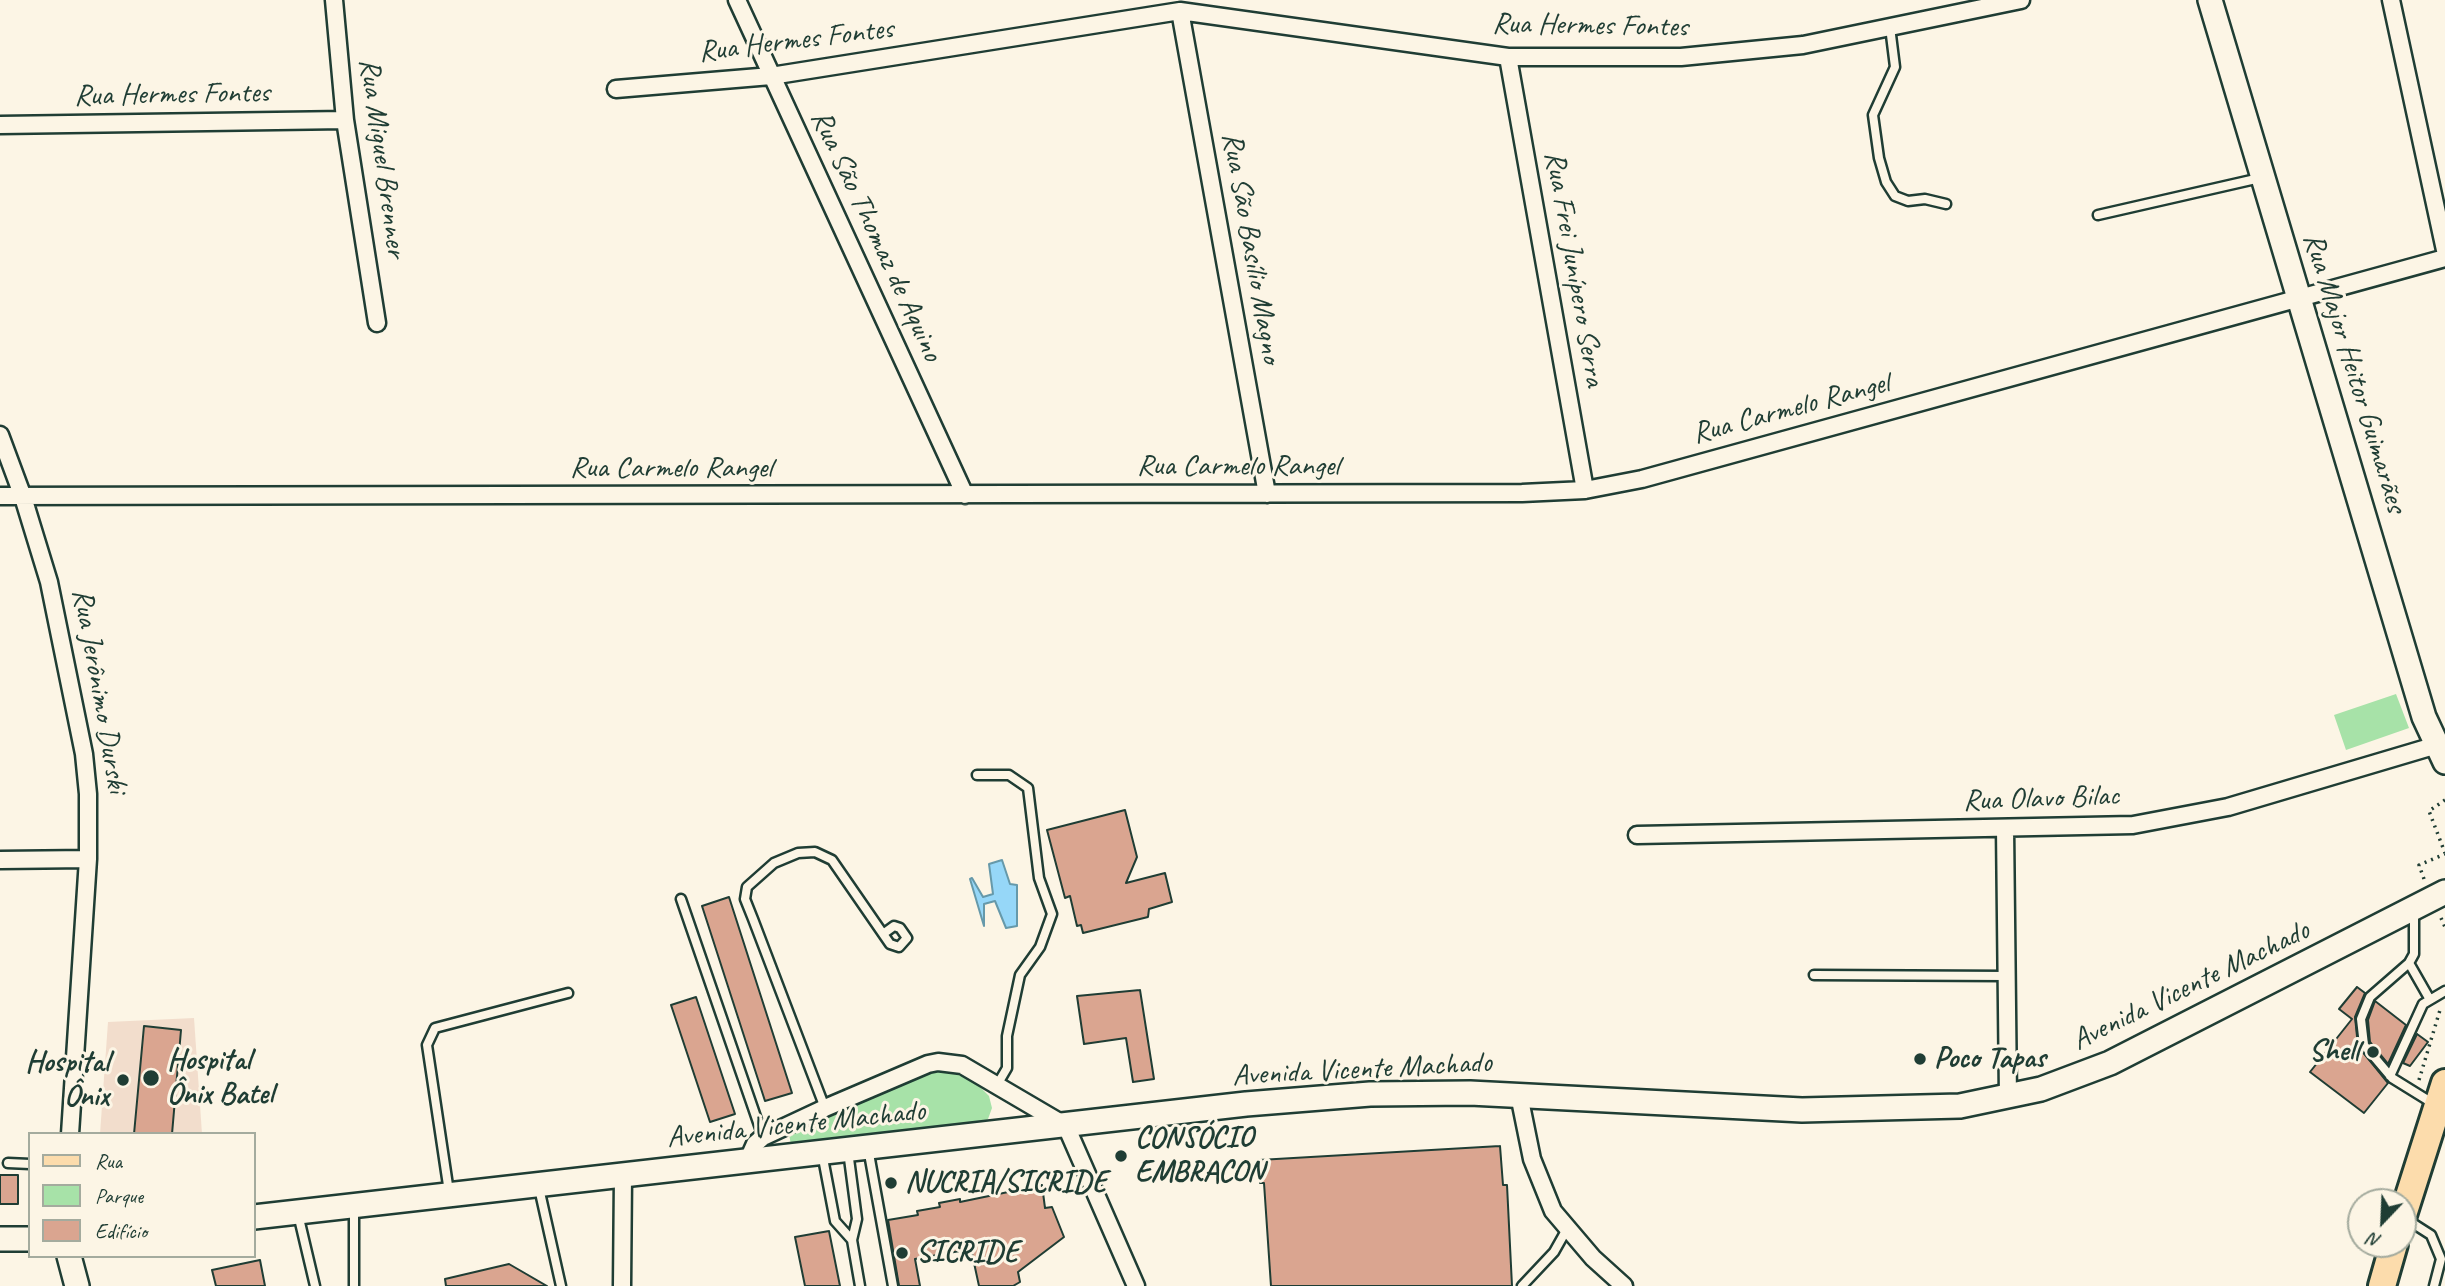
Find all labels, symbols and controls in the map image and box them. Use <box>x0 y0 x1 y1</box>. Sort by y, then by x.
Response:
street label: Rua Hermes Fontes <box>1492 6 1688 46</box>
street label: Rua Hermes Fontes <box>697 11 895 71</box>
street label: Rua Miguel Brenner <box>350 56 414 260</box>
street label: Rua Hermes Fontes <box>74 75 270 115</box>
street label: Rua São Thomaz de Aquino <box>802 105 950 367</box>
street label: Rua São Basílio Magno <box>1213 130 1289 366</box>
street label: Rua Frei Junípero Serra <box>1536 149 1612 389</box>
street label: Rua Major Heitor Guimarães <box>2294 229 2414 517</box>
street label: Rua Carmelo Rangel <box>1688 365 1894 453</box>
street label: Rua Carmelo Rangel <box>1137 448 1339 484</box>
street label: Rua Carmelo Rangel <box>570 450 772 486</box>
street label: Rua Jerônimo Durski <box>63 586 135 796</box>
street label: Rua Olavo Bilac <box>1962 778 2120 820</box>
street label: Avenida Vicente Machado <box>2066 913 2316 1059</box>
place label: Shell <box>2309 1034 2359 1070</box>
place label: Poco Tapas <box>1934 1041 2046 1077</box>
place label: Hospital Ônix Batel <box>167 1043 273 1114</box>
marker: Shell <box>2365 1044 2381 1060</box>
place label: Hospital Ônix <box>25 1045 109 1116</box>
street label: Avenida Vicente Machado <box>1231 1045 1493 1095</box>
marker: Poco Tapas <box>1912 1051 1928 1067</box>
marker: Hospital Ônix Batel <box>141 1068 161 1088</box>
marker: Hospital Ônix <box>115 1072 131 1088</box>
street label: Avenida Vicente Machado <box>665 1094 927 1156</box>
place label: CONSÓCIO EMBRACON <box>1135 1121 1264 1192</box>
legend <box>28 1132 256 1258</box>
text: Rua <box>95 1148 122 1174</box>
marker: CONSÓCIO EMBRACON <box>1113 1148 1129 1164</box>
place label: NUCRIA/SICRIDE <box>905 1165 1107 1201</box>
marker: NUCRIA/SICRIDE <box>883 1175 899 1191</box>
text: Parque <box>95 1183 143 1209</box>
north arrow <box>2347 1188 2417 1258</box>
text: Edifício <box>95 1218 147 1244</box>
text: N <box>2364 1227 2385 1254</box>
place label: SICRIDE <box>916 1235 1018 1271</box>
marker: SICRIDE <box>894 1245 910 1261</box>

